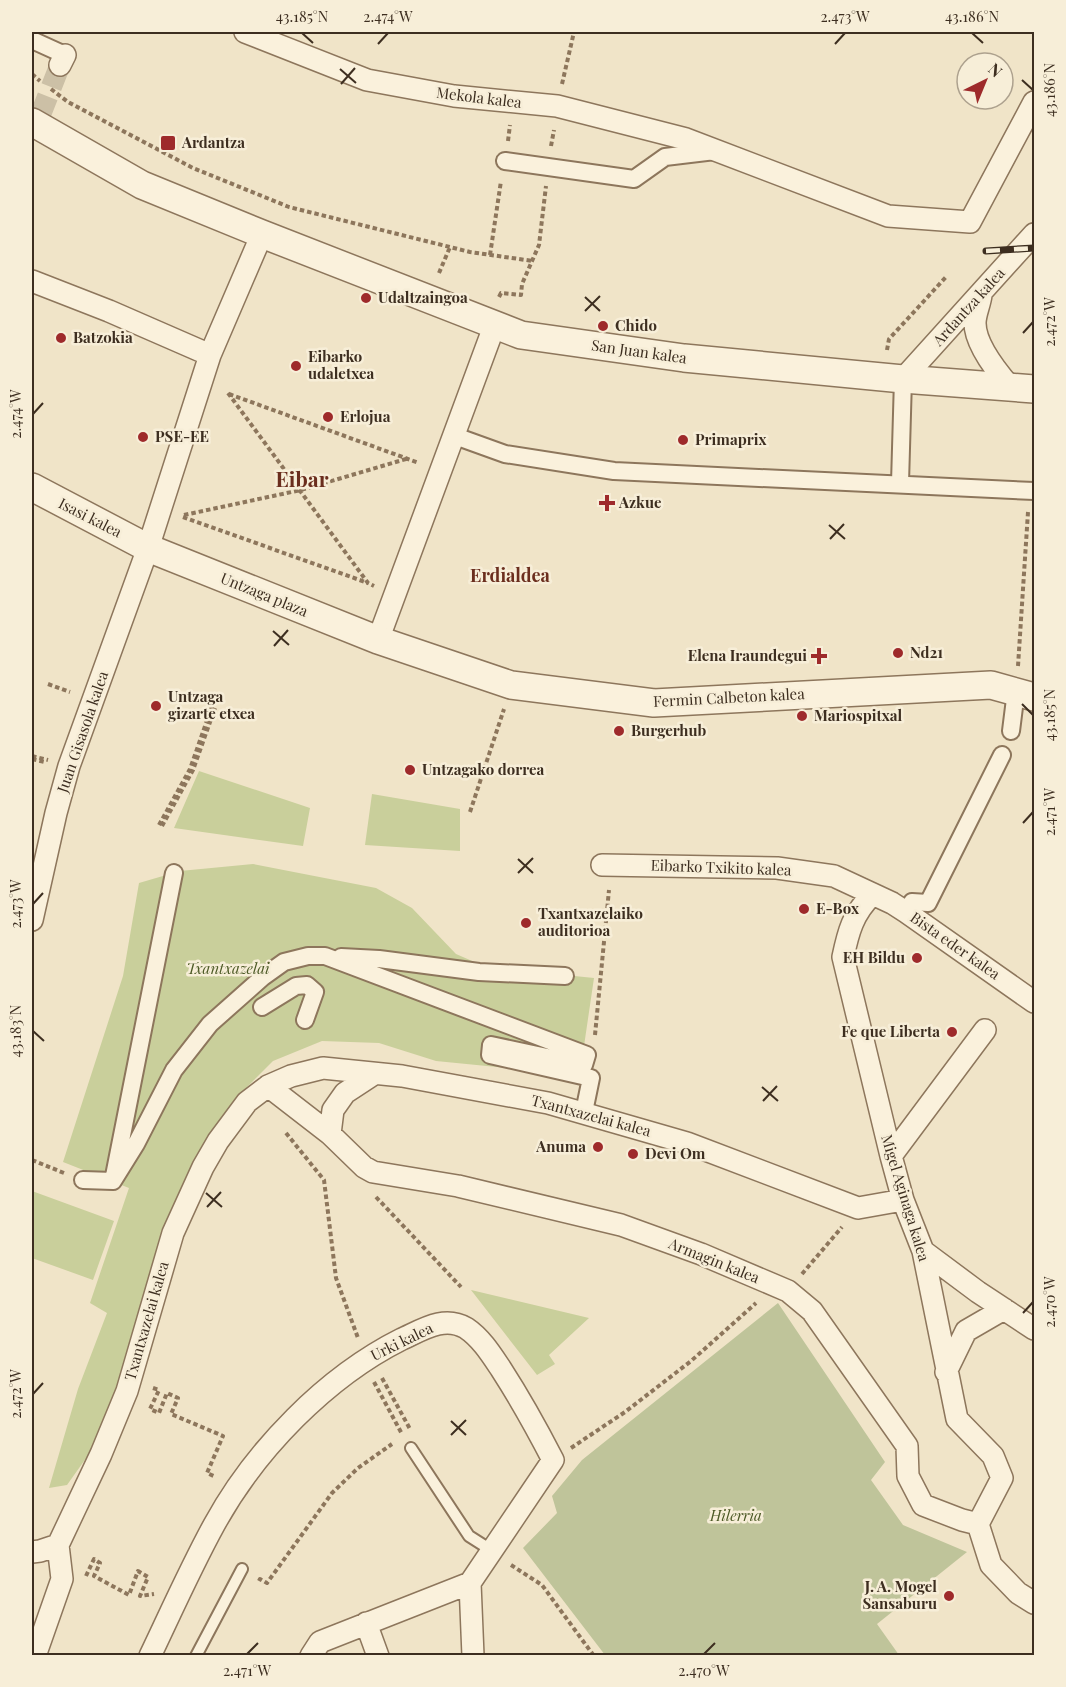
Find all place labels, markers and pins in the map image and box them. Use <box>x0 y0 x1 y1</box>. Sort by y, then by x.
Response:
place label: Ardantza <box>181 132 245 152</box>
marker: Ardantza <box>159 134 177 152</box>
place label: Udaltzaingoa <box>378 287 468 307</box>
marker: Udaltzaingoa <box>359 291 373 305</box>
place label: Chido <box>615 315 657 335</box>
marker: Chido <box>596 319 610 333</box>
place label: Batzokia <box>73 327 133 347</box>
marker: Batzokia <box>54 331 68 345</box>
place label: Eibarko udaletxea <box>308 346 374 383</box>
marker: Eibarko udaletxea <box>289 359 303 373</box>
place label: Erlojua <box>340 406 391 426</box>
marker: Erlojua <box>321 410 335 424</box>
place label: PSE-EE <box>155 426 209 446</box>
place label: Primaprix <box>695 429 767 449</box>
marker: PSE-EE <box>136 430 150 444</box>
marker: Primaprix <box>676 433 690 447</box>
place label: Azkue <box>618 492 662 512</box>
marker: Azkue <box>600 496 614 510</box>
place label: Nd21 <box>910 642 943 662</box>
place label: Elena Iraundegui <box>688 645 807 665</box>
marker: Nd21 <box>891 646 905 660</box>
marker: Elena Iraundegui <box>812 649 826 663</box>
place label: Untzaga gizarte etxea <box>168 686 255 723</box>
marker: Untzaga gizarte etxea <box>149 699 163 713</box>
place label: Mariospitxal <box>814 705 903 725</box>
marker: Mariospitxal <box>795 709 809 723</box>
place label: Burgerhub <box>631 720 707 740</box>
marker: Burgerhub <box>612 724 626 738</box>
place label: Untzagako dorrea <box>422 759 545 779</box>
marker: Untzagako dorrea <box>403 763 417 777</box>
place label: E-Box <box>816 898 860 918</box>
marker: E-Box <box>797 902 811 916</box>
place label: Txantxazelaiko auditorioa <box>538 903 643 940</box>
marker: Txantxazelaiko auditorioa <box>519 916 533 930</box>
place label: EH Bildu <box>843 947 905 967</box>
marker: EH Bildu <box>910 951 924 965</box>
place label: Fe que Liberta <box>841 1021 940 1041</box>
marker: Fe que Liberta <box>945 1025 959 1039</box>
place label: Anuma <box>535 1136 586 1156</box>
marker: Anuma <box>591 1140 605 1154</box>
place label: Devi Om <box>645 1143 706 1163</box>
marker: Devi Om <box>626 1147 640 1161</box>
place label: J. A. Mogel Sansaburu <box>863 1576 937 1613</box>
marker: J. A. Mogel Sansaburu <box>942 1589 956 1603</box>

